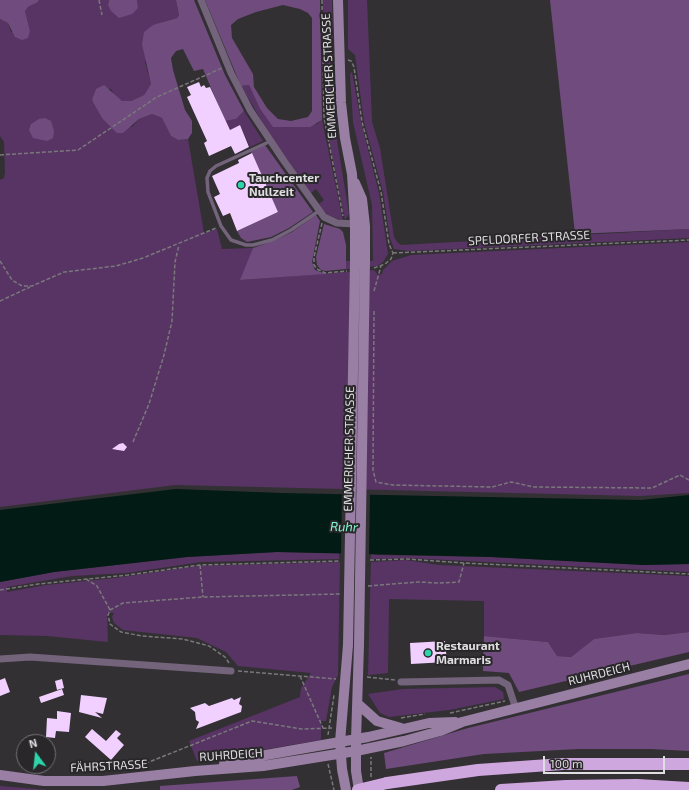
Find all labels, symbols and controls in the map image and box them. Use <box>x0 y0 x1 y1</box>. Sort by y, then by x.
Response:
street label: EMMERICHER STRASSE <box>319 13 339 139</box>
place label: Tauchcenter Nullzeit <box>249 171 319 199</box>
marker: Tauchcenter Nullzeit <box>236 180 246 190</box>
street label: SPELDORFER STRASSE <box>468 228 590 248</box>
street label: EMMERICHER STRASSE <box>341 386 357 512</box>
water label: Ruhr <box>330 519 358 535</box>
place label: Restaurant Marmaris <box>436 639 500 667</box>
marker: Restaurant Marmaris <box>423 648 433 658</box>
street label: RUHRDEICH <box>566 659 632 689</box>
north arrow <box>16 734 56 774</box>
text: N <box>27 736 39 750</box>
street label: RUHRDEICH <box>199 746 263 764</box>
scale bar <box>545 748 667 774</box>
text: 100 m <box>550 756 582 770</box>
street label: FÄHRSTRASSE <box>70 757 148 775</box>

